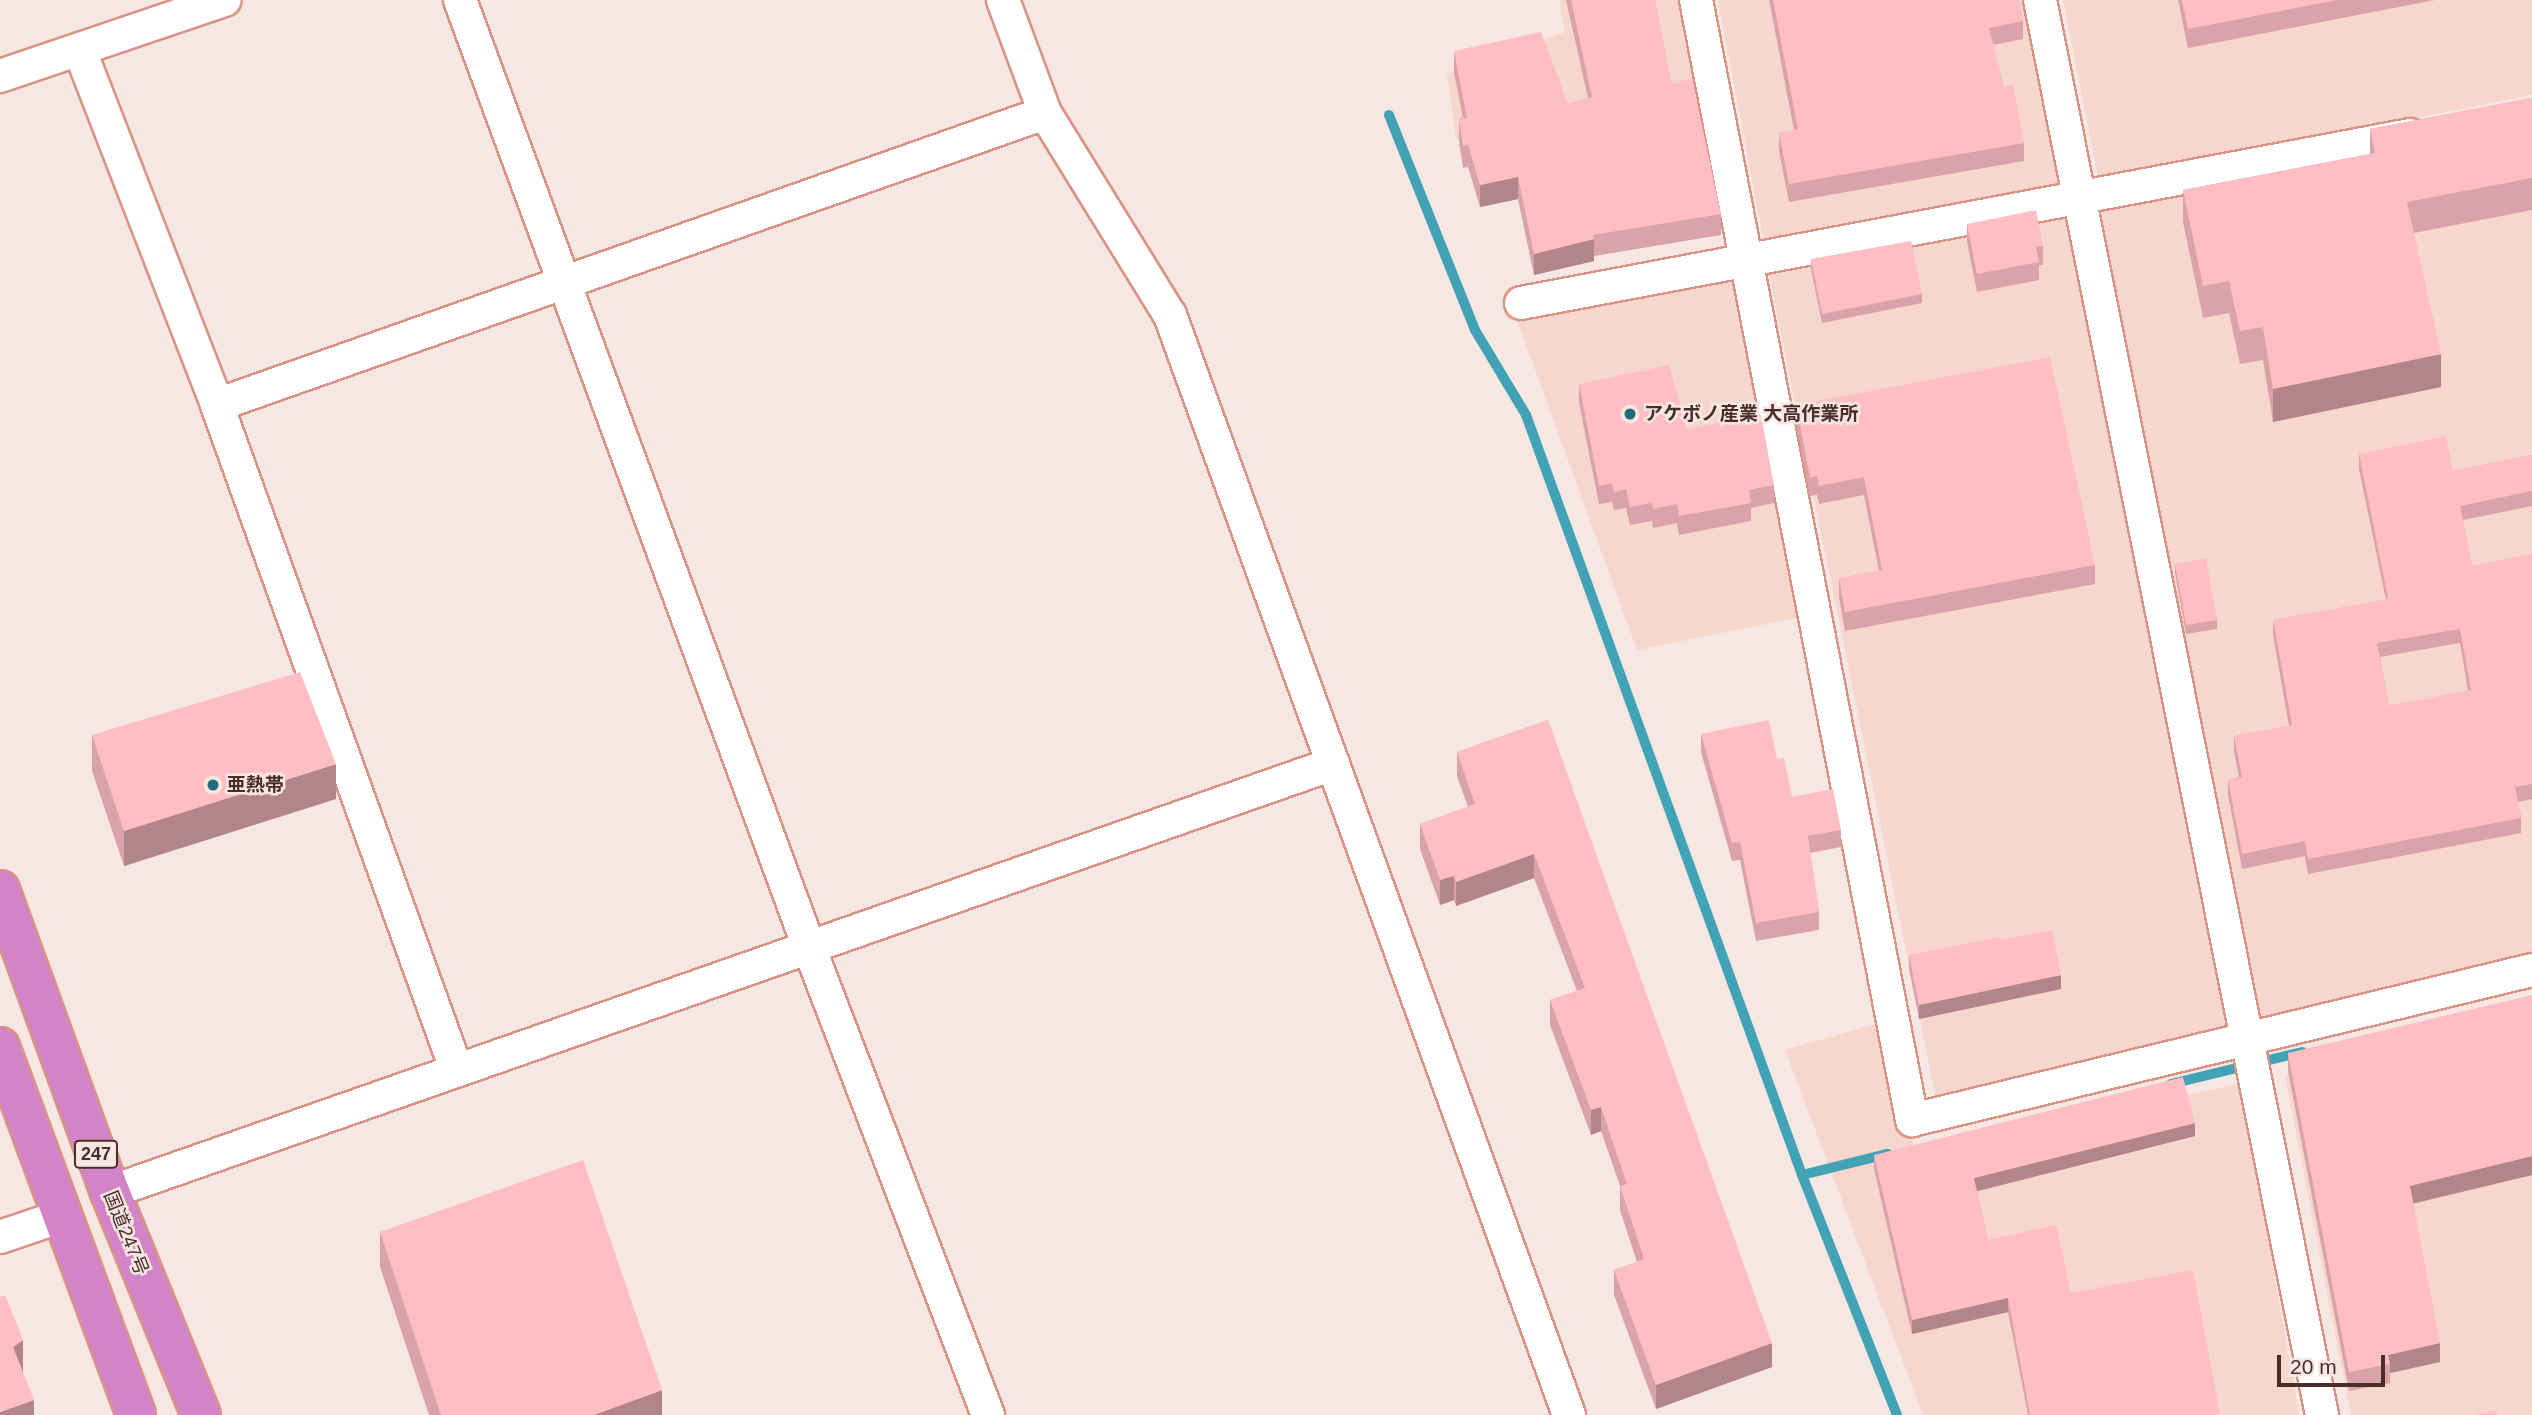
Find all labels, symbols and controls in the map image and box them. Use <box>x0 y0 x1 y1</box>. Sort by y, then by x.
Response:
place label: アケボノ産業 大高作業所 <box>1644 403 1858 425</box>
marker: アケボノ産業 大高作業所 <box>1622 406 1638 422</box>
place label: 亜熱帯 <box>227 774 284 796</box>
marker: 亜熱帯 <box>205 777 221 793</box>
road number: 247 <box>73 1140 119 1168</box>
street label: 国道247号 <box>99 1188 153 1278</box>
scale bar <box>2280 1342 2388 1386</box>
text: 20 m <box>2290 1355 2337 1378</box>

